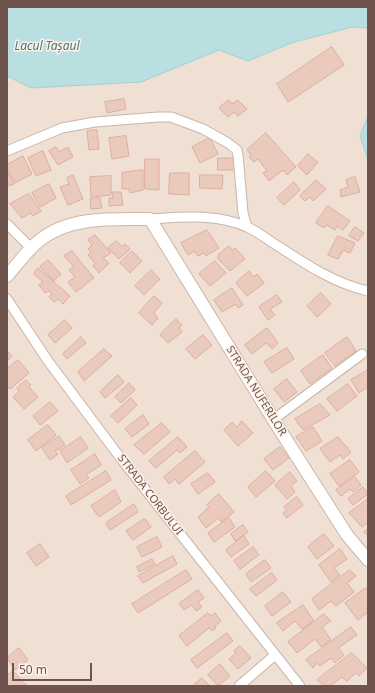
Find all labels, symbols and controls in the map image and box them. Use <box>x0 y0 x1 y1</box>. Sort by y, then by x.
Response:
water label: Lacul Tașaul <box>14 40 80 54</box>
street label: STRADA NUFERILOR <box>223 344 289 438</box>
street label: STRADA CORBULUI <box>114 452 186 538</box>
scale bar <box>14 655 94 681</box>
text: 50 m <box>19 661 47 678</box>

